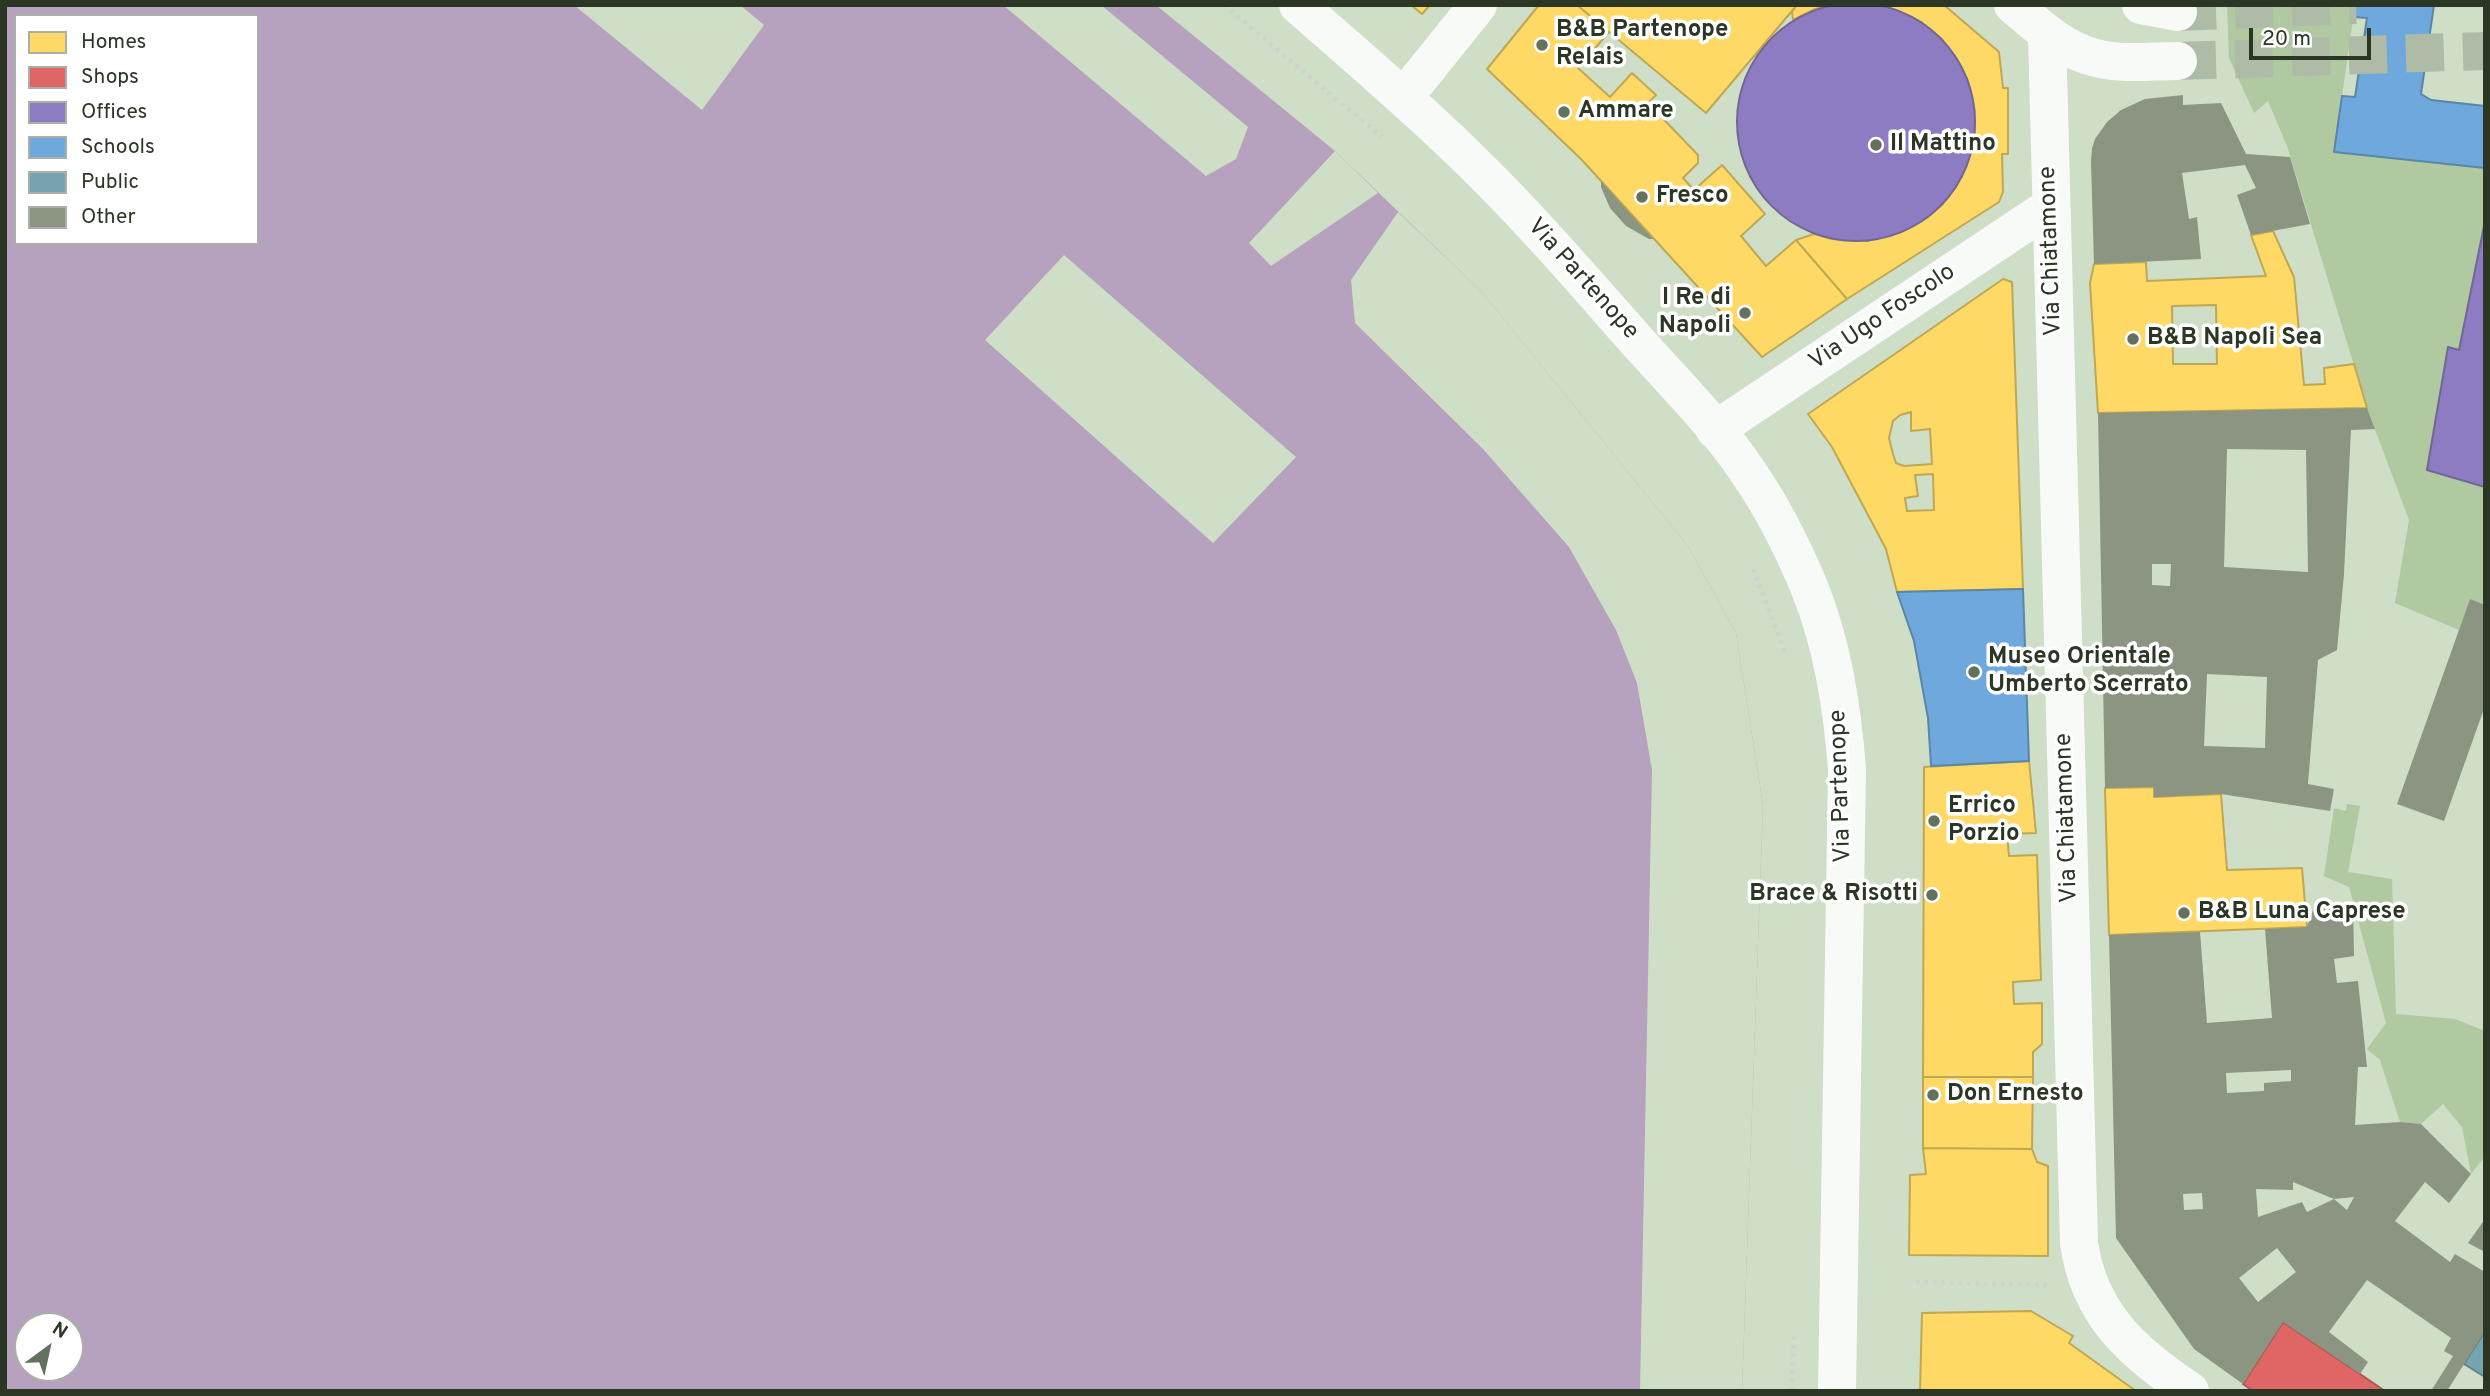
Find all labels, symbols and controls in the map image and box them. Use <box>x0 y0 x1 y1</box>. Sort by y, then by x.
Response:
legend <box>14 14 259 245</box>
scale bar <box>2252 14 2374 58</box>
place label: B&B Partenope Relais <box>1556 17 1728 73</box>
text: 20 m <box>2262 26 2311 53</box>
text: Homes <box>81 29 146 56</box>
marker: B&B Partenope Relais <box>1534 37 1550 53</box>
text: Shops <box>81 64 139 91</box>
place label: Ammare <box>1578 98 1674 126</box>
text: Offices <box>81 99 147 126</box>
marker: Ammare <box>1556 104 1572 120</box>
place label: Il Mattino <box>1890 131 1996 159</box>
text: Schools <box>81 134 155 161</box>
marker: Il Mattino <box>1868 137 1884 153</box>
street label: Via Chiatamone <box>2035 166 2069 336</box>
text: Public <box>81 169 139 196</box>
place label: Fresco <box>1656 183 1729 211</box>
marker: Fresco <box>1634 189 1650 205</box>
text: Other <box>81 204 136 231</box>
street label: Via Partenope <box>1520 213 1644 347</box>
street label: Via Ugo Foscolo <box>1804 259 1962 377</box>
place label: I Re di Napoli <box>1659 285 1731 341</box>
marker: I Re di Napoli <box>1737 305 1753 321</box>
place label: B&B Napoli Sea <box>2147 325 2322 353</box>
marker: B&B Napoli Sea <box>2125 331 2141 347</box>
place label: Museo Orientale Umberto Scerrato <box>1988 644 2189 700</box>
marker: Museo Orientale Umberto Scerrato <box>1966 664 1982 680</box>
street label: Via Partenope <box>1825 709 1859 863</box>
street label: Via Chiatamone <box>2051 733 2085 903</box>
place label: Errico Porzio <box>1948 793 2020 849</box>
marker: Errico Porzio <box>1926 813 1942 829</box>
place label: Brace & Risotti <box>1749 881 1918 909</box>
marker: Brace & Risotti <box>1924 887 1940 903</box>
place label: B&B Luna Caprese <box>2198 899 2406 927</box>
marker: B&B Luna Caprese <box>2176 905 2192 921</box>
place label: Don Ernesto <box>1947 1081 2084 1109</box>
marker: Don Ernesto <box>1925 1087 1941 1103</box>
north arrow <box>14 1312 84 1382</box>
text: N <box>47 1317 72 1345</box>

